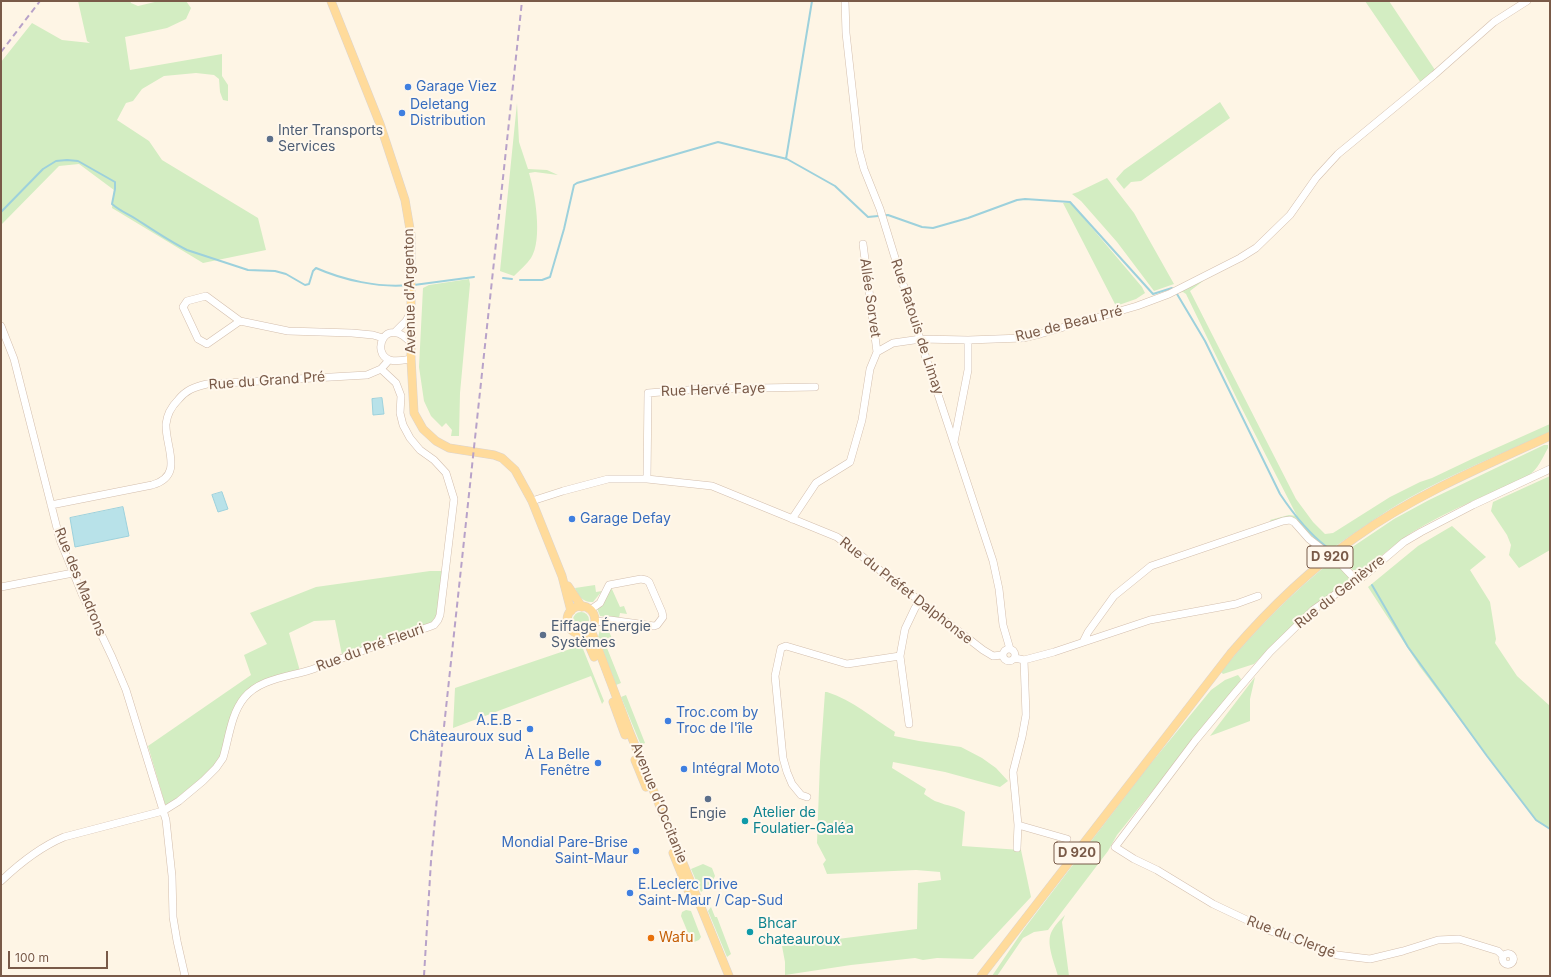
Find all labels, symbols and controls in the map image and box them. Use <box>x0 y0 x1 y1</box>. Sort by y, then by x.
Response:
place label: Garage Viez <box>416 79 497 95</box>
marker: Garage Viez <box>403 82 413 92</box>
place label: Deletang Distribution <box>410 97 486 130</box>
marker: Deletang Distribution <box>397 108 407 118</box>
place label: Inter Transports Services <box>278 123 383 156</box>
marker: Inter Transports Services <box>265 134 275 144</box>
street label: Avenue d'Argenton <box>401 228 419 354</box>
street label: Allée Sorvet <box>856 257 884 339</box>
street label: Rue Ratouis de Limay <box>887 257 947 397</box>
street label: Rue de Beau Pré <box>1014 303 1124 345</box>
street label: Rue du Grand Pré <box>208 369 326 393</box>
street label: Rue Hervé Faye <box>661 380 765 400</box>
place label: Garage Defay <box>580 511 671 527</box>
marker: Garage Defay <box>567 514 577 524</box>
street label: Rue des Madrons <box>51 525 109 639</box>
street label: Rue du Préfet Dalphonse <box>836 534 976 648</box>
road number: D 920 <box>1307 546 1353 568</box>
street label: Rue du Genièvre <box>1292 552 1388 632</box>
place label: Eiffage Énergie Systèmes <box>551 619 651 652</box>
street label: Rue du Pré Fleuri <box>314 621 426 675</box>
marker: Eiffage Énergie Systèmes <box>538 630 548 640</box>
place label: Troc.com by Troc de l'île <box>676 705 758 738</box>
place label: A.E.B - Châteauroux sud <box>409 713 522 746</box>
marker: Troc.com by Troc de l'île <box>663 716 673 726</box>
marker: A.E.B - Châteauroux sud <box>525 724 535 734</box>
street label: Avenue d'Occitanie <box>627 740 691 866</box>
place label: À La Belle Fenêtre <box>524 747 590 780</box>
marker: À La Belle Fenêtre <box>593 758 603 768</box>
place label: Intégral Moto <box>692 761 780 777</box>
marker: Intégral Moto <box>679 764 689 774</box>
marker: Engie <box>703 794 713 804</box>
place label: Atelier de Foulatier-Galéa <box>753 805 854 838</box>
place label: Engie <box>690 806 726 822</box>
marker: Atelier de Foulatier-Galéa <box>740 816 750 826</box>
place label: Mondial Pare-Brise Saint-Maur <box>502 835 628 868</box>
road number: D 920 <box>1054 842 1100 864</box>
marker: Mondial Pare-Brise Saint-Maur <box>631 846 641 856</box>
place label: E.Leclerc Drive Saint-Maur / Cap-Sud <box>638 877 783 910</box>
marker: E.Leclerc Drive Saint-Maur / Cap-Sud <box>625 888 635 898</box>
street label: Rue du Clergé <box>1244 912 1338 962</box>
place label: Bhcar chateauroux <box>758 916 840 948</box>
marker: Bhcar chateauroux <box>745 927 755 937</box>
place label: Wafu <box>659 930 693 946</box>
marker: Wafu <box>646 933 656 943</box>
scale bar <box>10 943 110 969</box>
text: 100 m <box>15 950 49 965</box>

